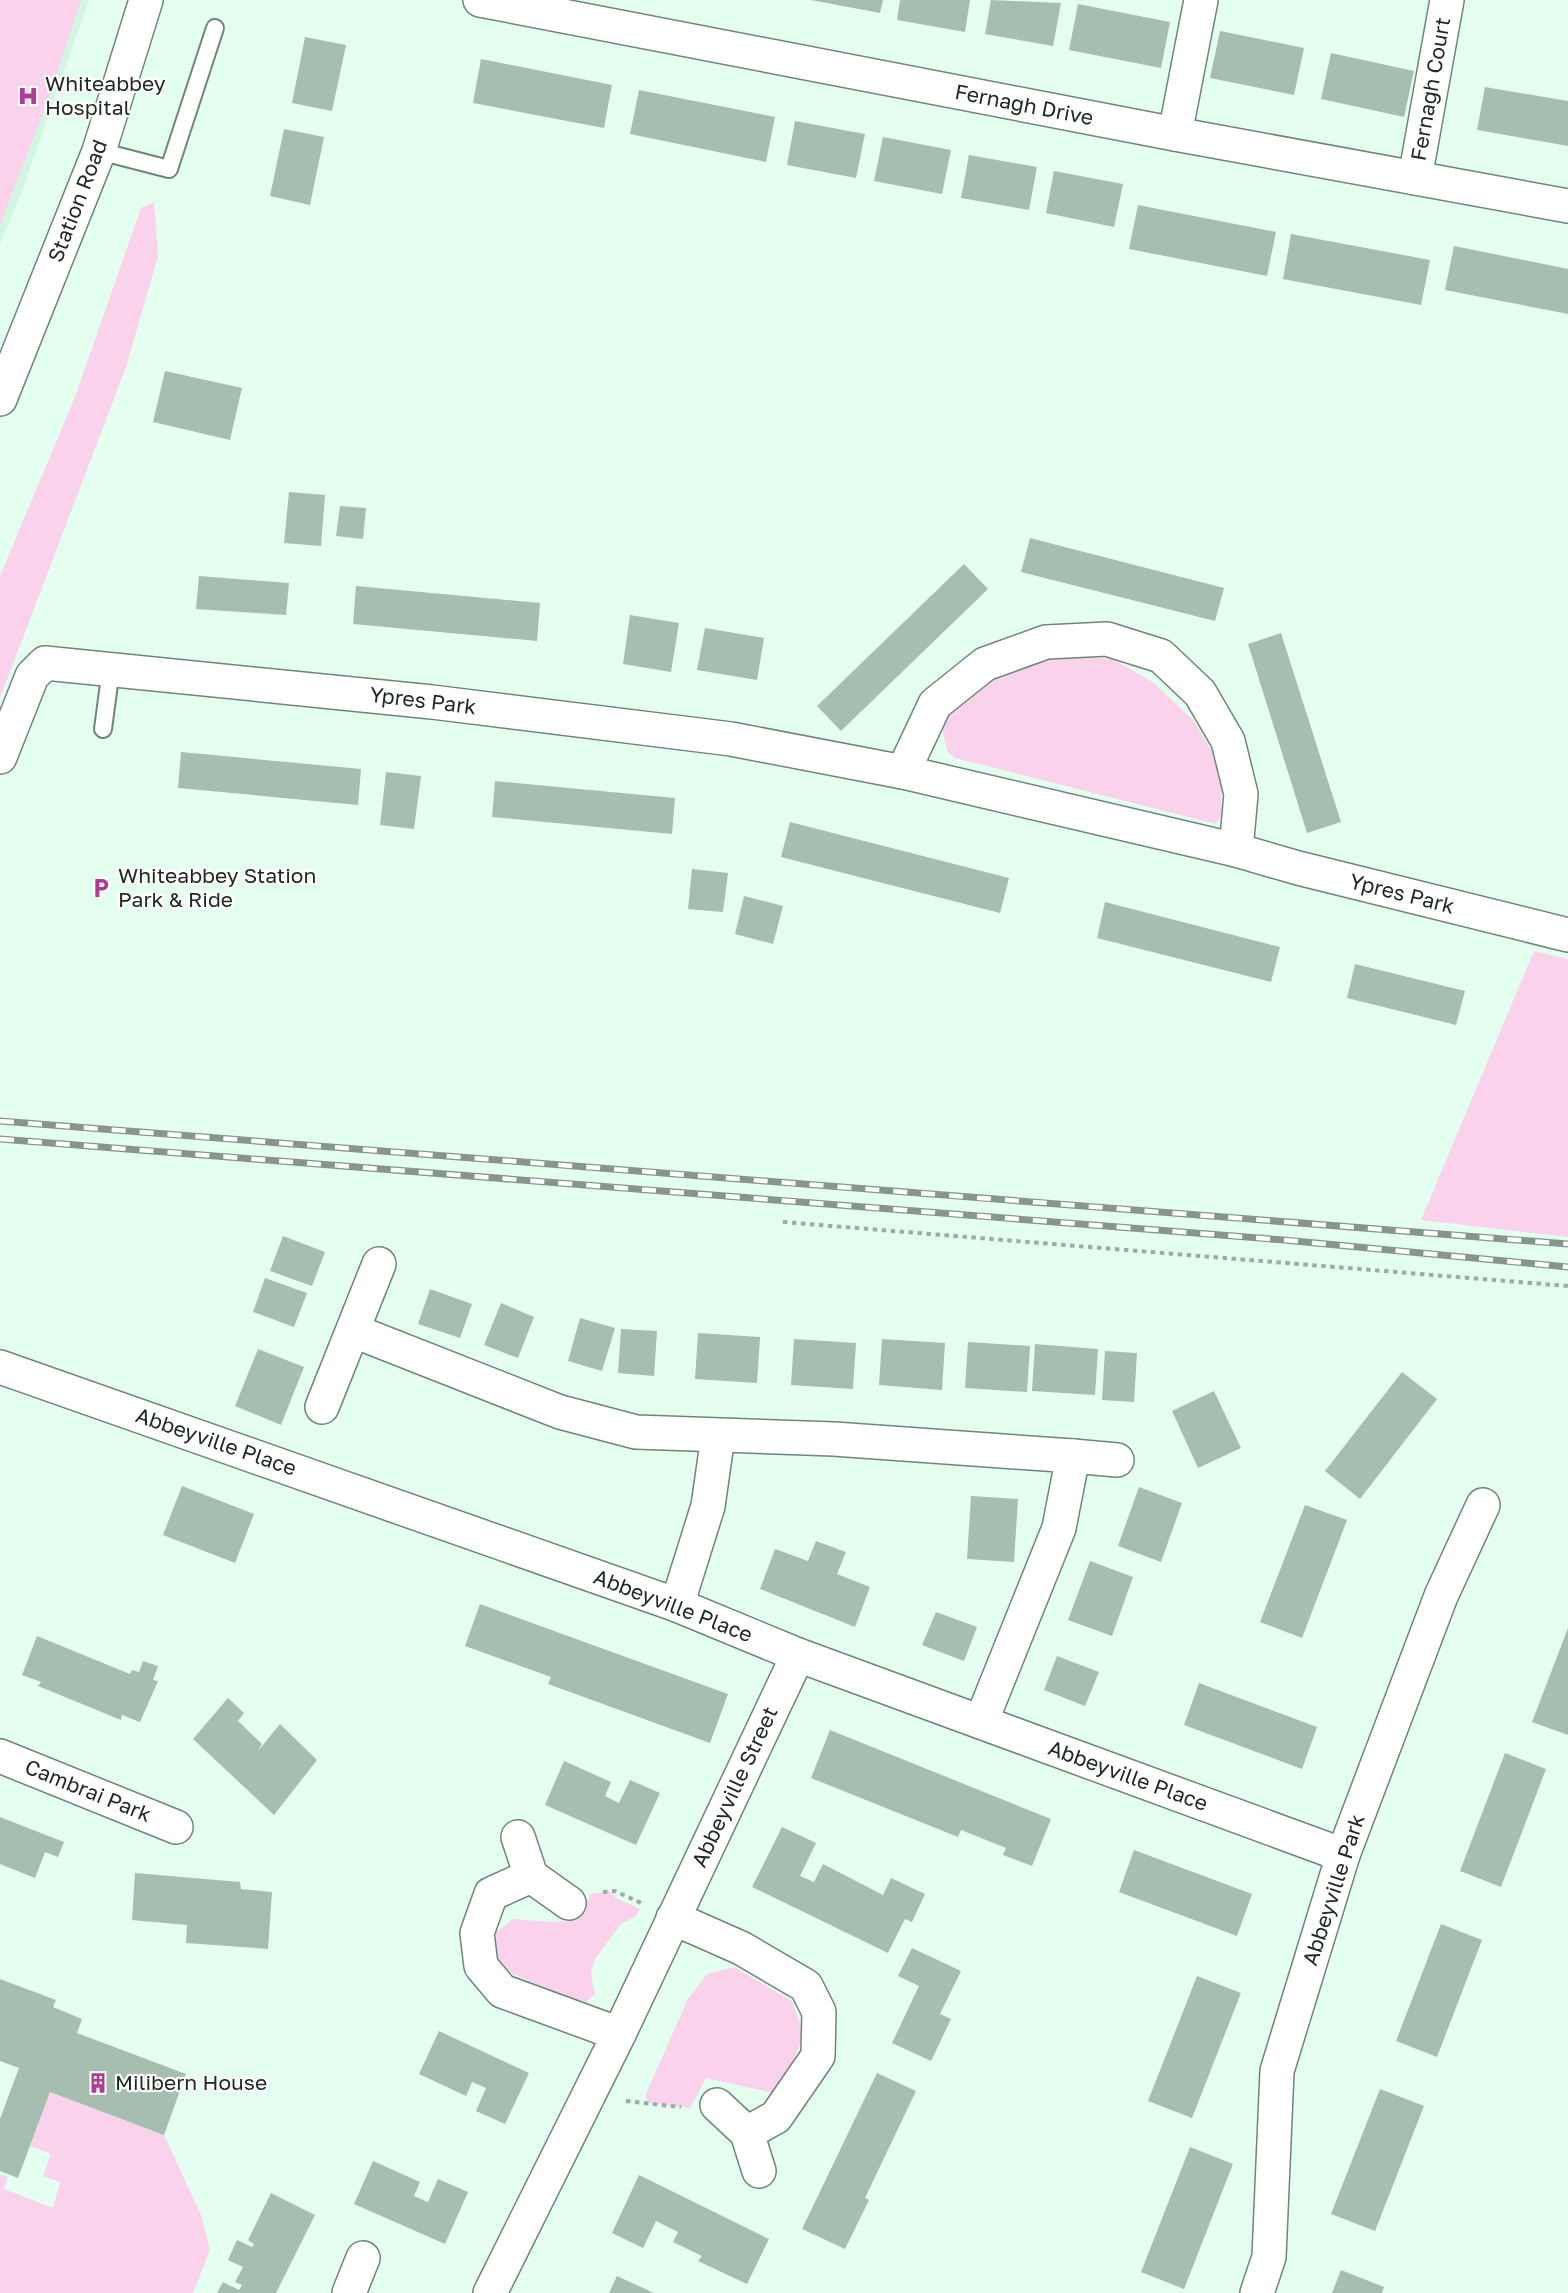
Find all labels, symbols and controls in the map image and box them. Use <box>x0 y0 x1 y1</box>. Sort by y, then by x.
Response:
street label: Fernagh Court <box>1405 15 1455 163</box>
place label: Whiteabbey Hospital <box>45 70 166 120</box>
street label: Fernagh Drive <box>953 78 1096 130</box>
hospital icon: Whiteabbey Hospital <box>16 84 40 108</box>
street label: Station Road <box>42 136 112 266</box>
street label: Ypres Park <box>368 681 478 719</box>
place label: Whiteabbey Station Park & Ride <box>118 862 316 912</box>
street label: Ypres Park <box>1347 867 1457 919</box>
parking icon: Whiteabbey Station Park & Ride <box>89 876 113 900</box>
street label: Abbeyville Place <box>133 1401 300 1481</box>
street label: Abbeyville Place <box>590 1563 756 1647</box>
street label: Abbeyville Street <box>685 1702 783 1871</box>
street label: Abbeyville Place <box>1045 1734 1212 1816</box>
street label: Cambrai Park <box>21 1753 155 1827</box>
street label: Abbeyville Park <box>1296 1811 1370 1969</box>
place label: Milibern House <box>115 2069 267 2095</box>
building icon: Milibern House <box>86 2071 110 2095</box>

